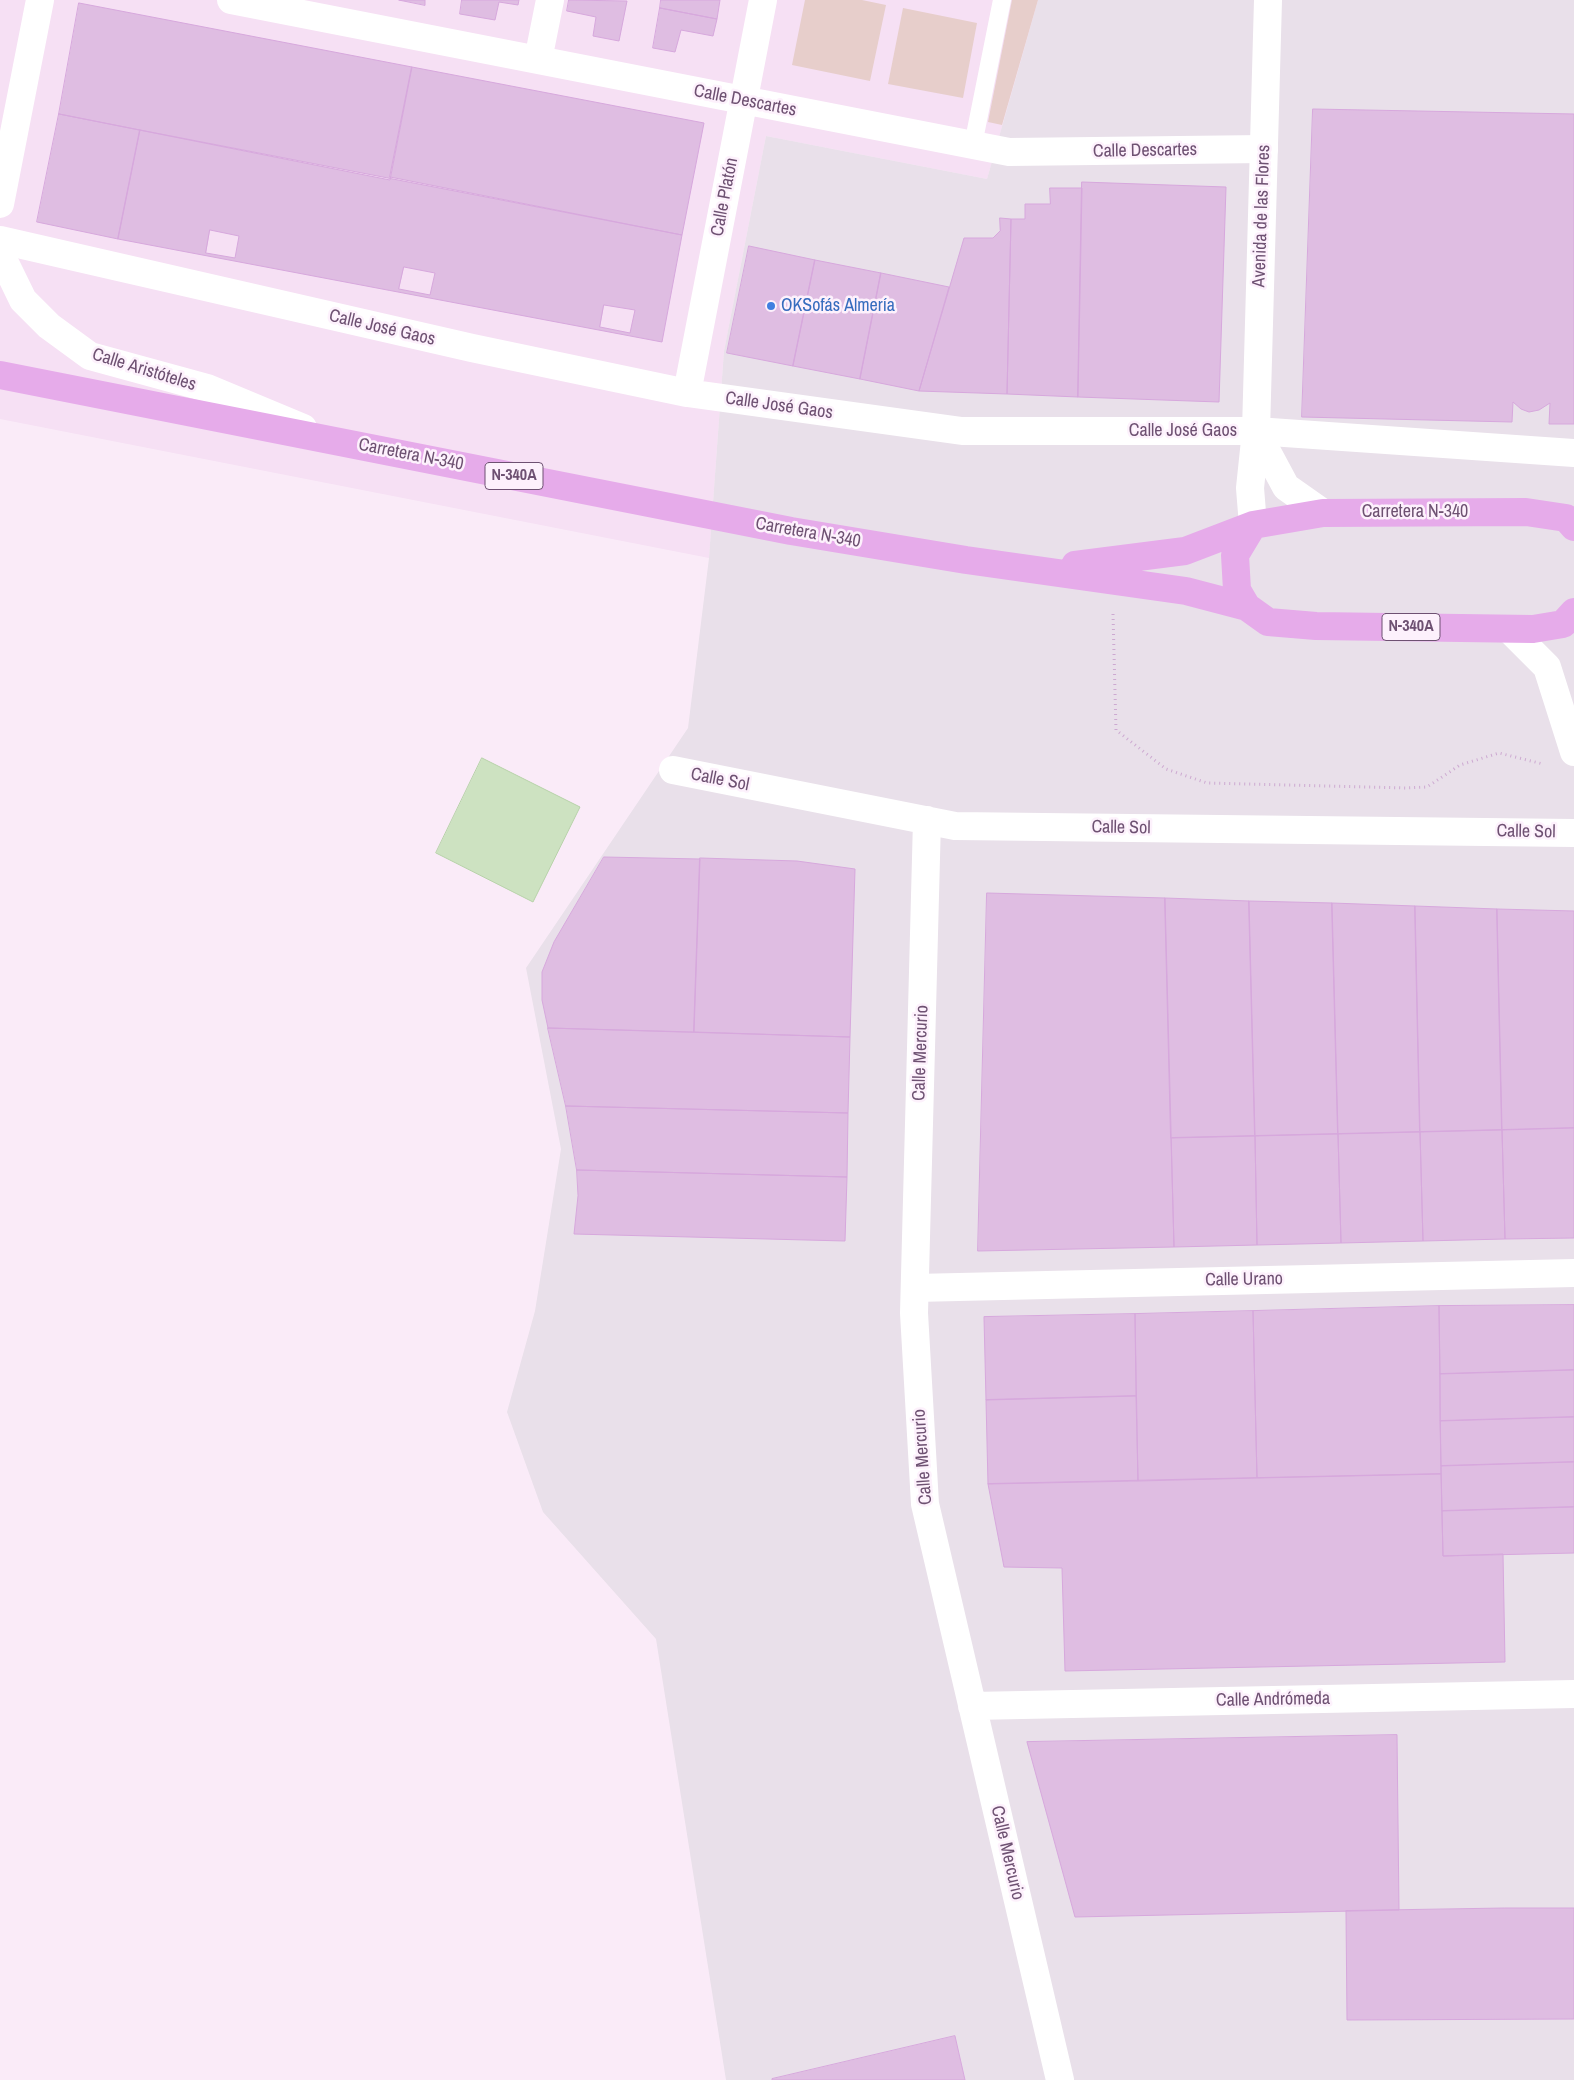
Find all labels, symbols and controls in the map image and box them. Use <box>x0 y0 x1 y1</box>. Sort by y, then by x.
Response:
street label: Calle Descartes <box>692 80 798 122</box>
street label: Calle Descartes <box>1093 139 1197 163</box>
street label: Avenida de las Flores <box>1249 144 1275 288</box>
street label: Calle Platón <box>707 156 743 238</box>
place label: OKSofás Almería <box>781 295 895 317</box>
marker: OKSofás Almería <box>765 300 777 312</box>
street label: Calle José Gaos <box>327 305 437 351</box>
street label: Calle Aristóteles <box>89 344 199 396</box>
street label: Calle José Gaos <box>724 388 834 424</box>
street label: Calle José Gaos <box>1129 420 1237 442</box>
street label: Carretera N-340 <box>357 434 465 476</box>
road number: N-340A <box>485 462 543 490</box>
street label: Carretera N-340 <box>1362 501 1468 523</box>
street label: Carretera N-340 <box>754 513 862 553</box>
road number: N-340A <box>1382 614 1440 640</box>
street label: Calle Sol <box>689 764 751 796</box>
street label: Calle Sol <box>1091 817 1151 839</box>
street label: Calle Sol <box>1496 821 1556 843</box>
street label: Calle Mercurio <box>909 1005 933 1101</box>
street label: Calle Urano <box>1205 1269 1283 1291</box>
street label: Calle Mercurio <box>909 1408 937 1506</box>
street label: Calle Andrómeda <box>1216 1688 1330 1712</box>
street label: Calle Mercurio <box>986 1804 1028 1902</box>

